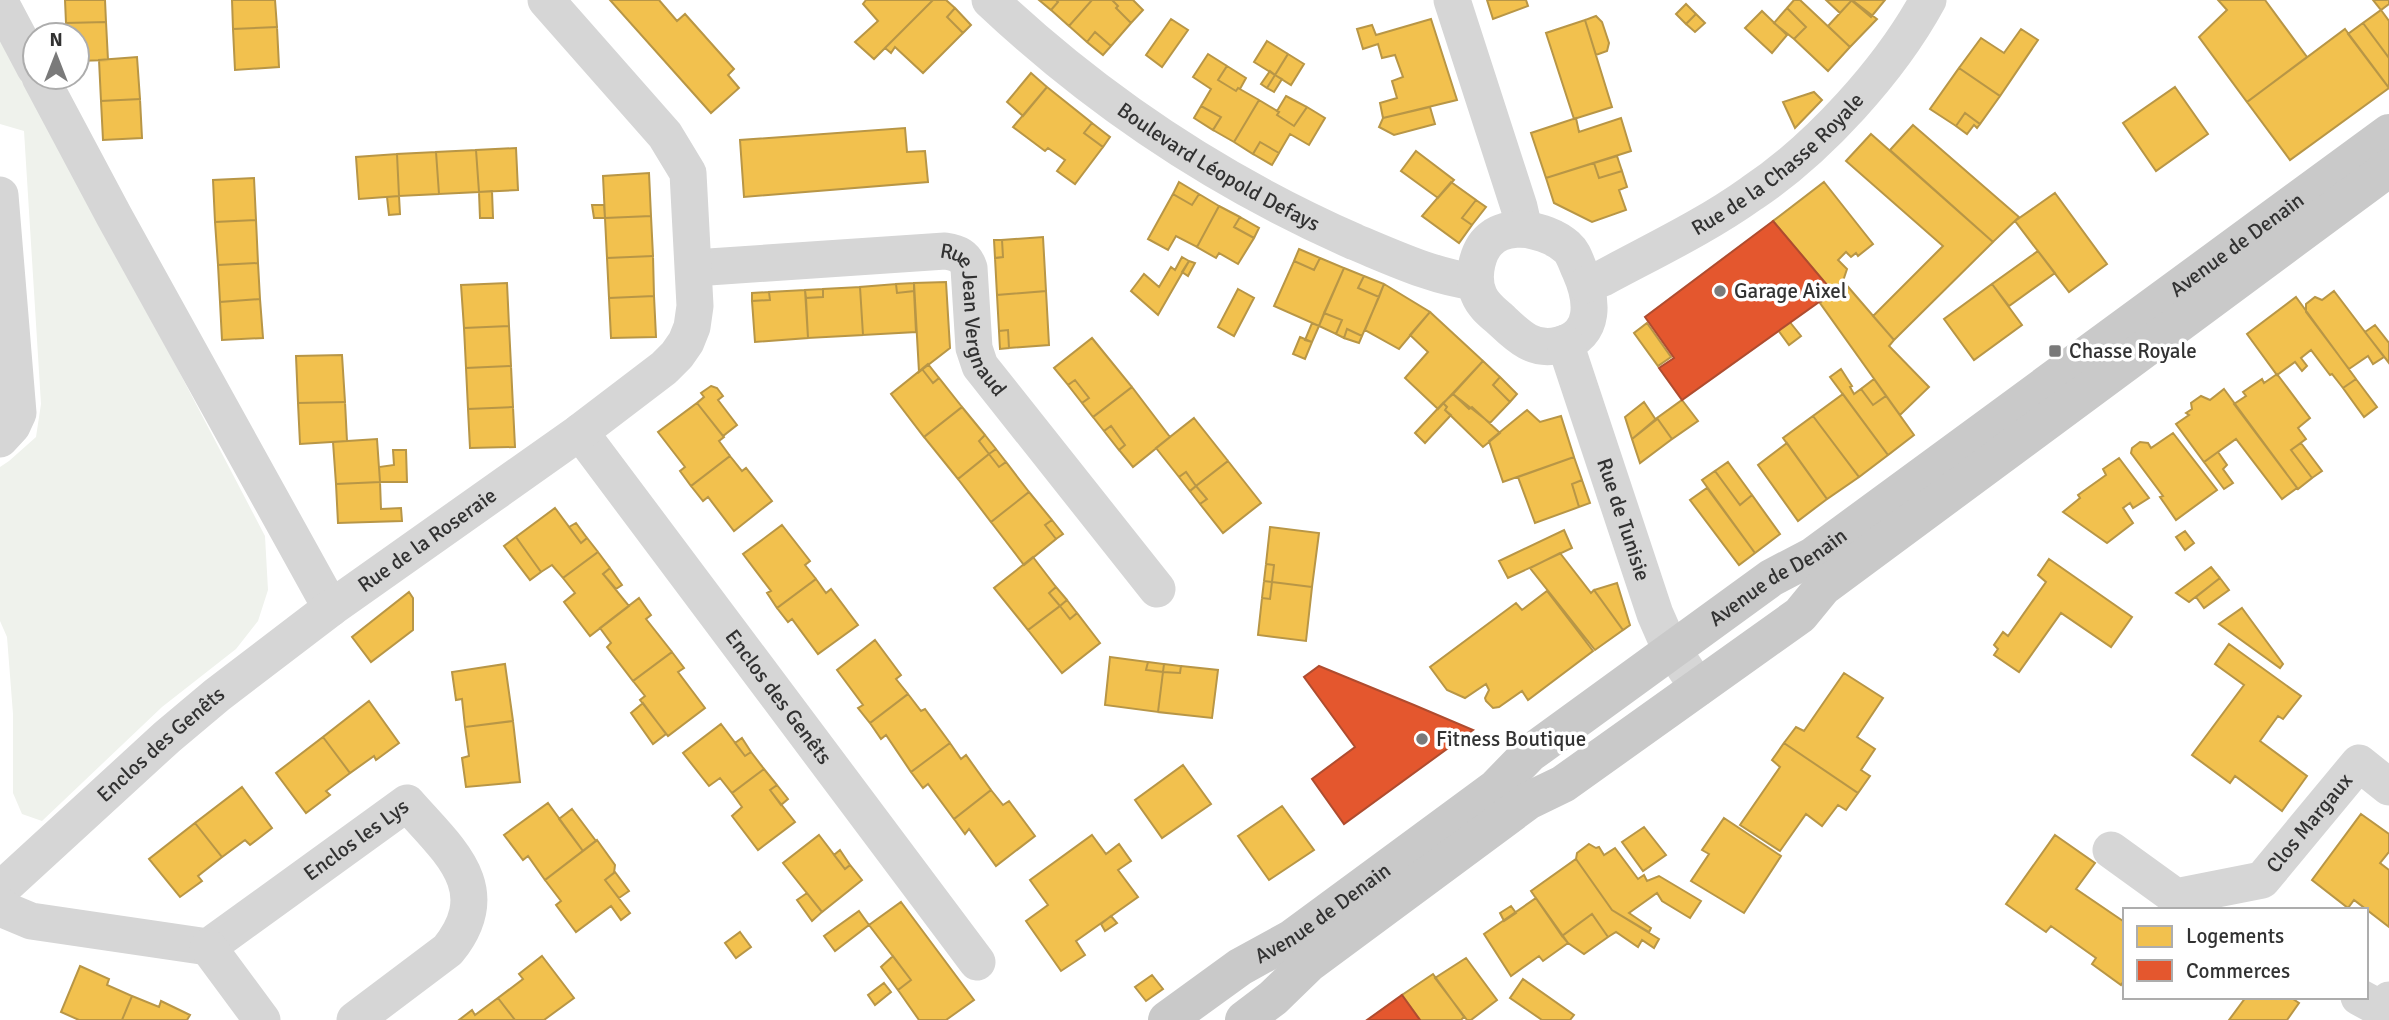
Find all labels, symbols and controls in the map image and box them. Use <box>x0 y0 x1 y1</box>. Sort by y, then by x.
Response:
north arrow <box>21 21 91 91</box>
text: N <box>49 28 63 52</box>
street label: Rue de la Chasse Royale <box>1687 87 1869 241</box>
street label: Boulevard Léopold Defays <box>1112 97 1324 237</box>
street label: Avenue de Denain <box>2165 187 2309 303</box>
street label: Rue Jean Vergnaud <box>938 237 1012 402</box>
place label: Garage Aixel <box>1734 278 1847 304</box>
marker: Garage Aixel <box>1712 283 1728 299</box>
place label: Chasse Royale <box>2069 338 2197 364</box>
marker: Chasse Royale <box>2047 343 2063 359</box>
street label: Rue de Tunisie <box>1591 455 1656 584</box>
street label: Rue de la Roseraie <box>353 482 502 598</box>
street label: Avenue de Denain <box>1704 522 1852 632</box>
street label: Enclos des Genêts <box>719 624 837 770</box>
street label: Enclos des Genêts <box>91 681 230 808</box>
place label: Fitness Boutique <box>1436 726 1586 752</box>
marker: Fitness Boutique <box>1414 731 1430 747</box>
street label: Clos Margaux <box>2261 768 2358 878</box>
street label: Enclos les Lys <box>299 793 414 886</box>
street label: Avenue de Denain <box>1250 857 1396 969</box>
legend <box>2123 908 2368 999</box>
text: Logements <box>2186 923 2284 949</box>
text: Commerces <box>2186 958 2290 984</box>

